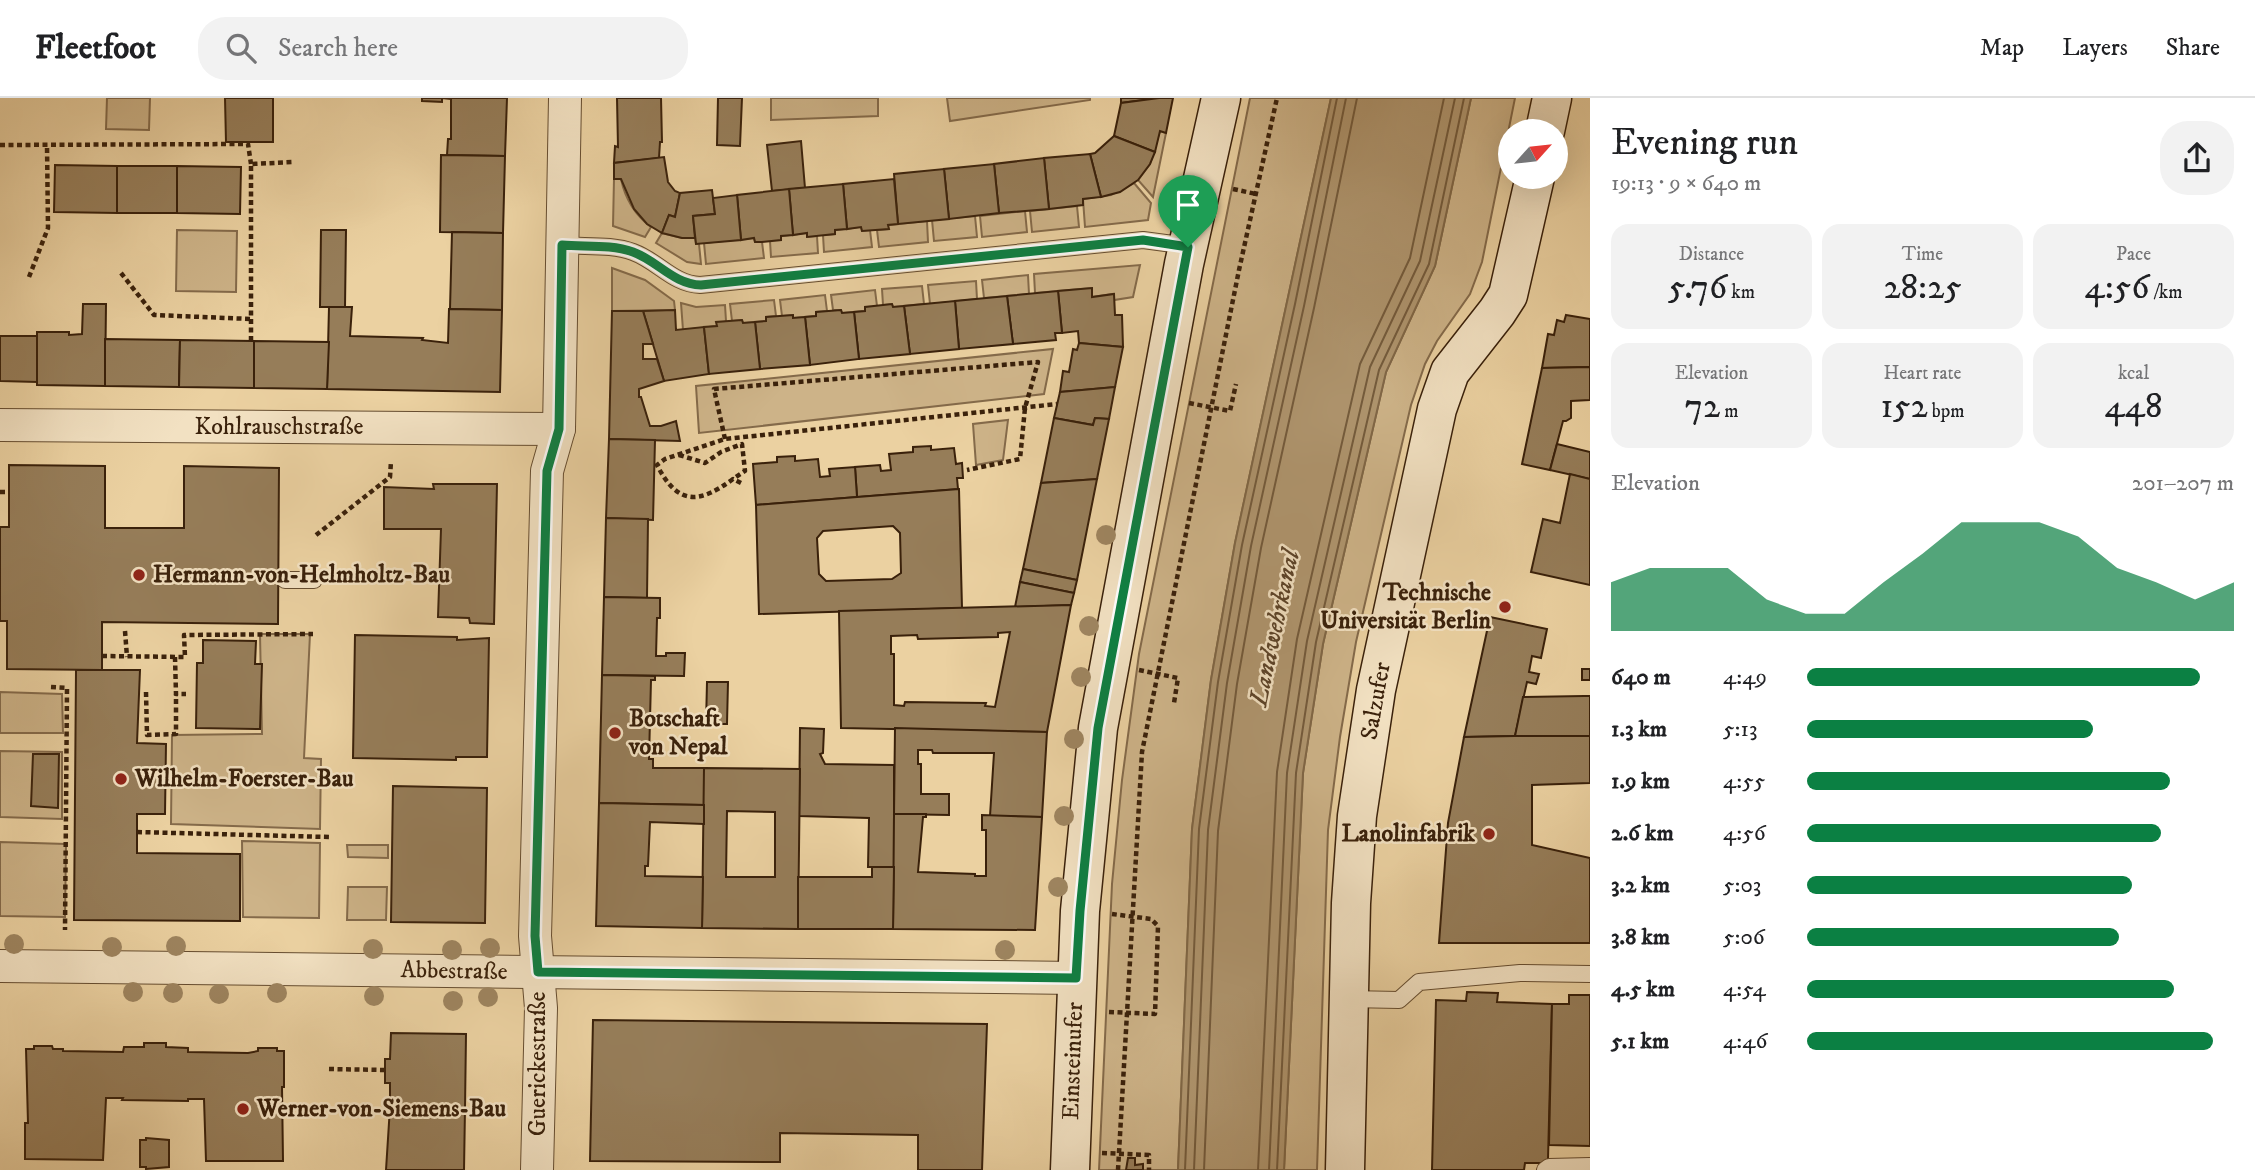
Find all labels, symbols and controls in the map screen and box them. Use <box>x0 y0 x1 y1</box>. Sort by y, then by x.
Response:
search box <box>198 17 688 80</box>
text: Fleetfoot <box>35 28 156 69</box>
icon: search <box>222 29 260 67</box>
text: Search here <box>278 32 398 65</box>
text: Map <box>1980 33 2024 63</box>
text: Layers <box>2062 33 2128 63</box>
text: Share <box>2166 33 2220 63</box>
north arrow <box>1498 119 1568 189</box>
map controls <box>1498 119 1568 189</box>
text: Evening run <box>1611 119 1798 167</box>
button: share <box>2160 121 2234 195</box>
text: 19:13 · 9 × 640 m <box>1611 169 1761 198</box>
pin <box>1158 175 1218 247</box>
icon: arrive <box>1169 186 1207 224</box>
text: Distance <box>1679 243 1744 266</box>
text: Time <box>1902 243 1943 266</box>
text: Pace <box>2116 243 2151 266</box>
text: 5.76 <box>1668 266 1727 310</box>
text: 28:25 <box>1883 266 1962 310</box>
text: 4:56 <box>2085 266 2149 310</box>
text: km <box>1727 281 1755 304</box>
text: /km <box>2149 281 2182 304</box>
text: Elevation <box>1675 362 1748 385</box>
text: Heart rate <box>1884 362 1961 385</box>
text: kcal <box>2118 362 2149 385</box>
text: 72 <box>1685 385 1720 429</box>
text: 152 <box>1880 385 1928 429</box>
text: 448 <box>2105 385 2162 429</box>
text: m <box>1720 400 1739 423</box>
text: bpm <box>1928 400 1965 423</box>
street label: Kohlrauschstraße <box>195 412 364 442</box>
text: Elevation <box>1611 469 1700 498</box>
text: 201–207 m <box>2132 469 2234 498</box>
water label: Landwehrkanal <box>1242 544 1308 711</box>
place label: Hermann-von-Helmholtz-Bau <box>153 560 450 590</box>
marker: Hermann-von-Helmholtz-Bau <box>131 567 147 583</box>
place label: Technische Universität Berlin <box>1320 578 1491 636</box>
marker: Technische Universität Berlin <box>1497 599 1513 615</box>
street label: Salzufer <box>1354 660 1398 742</box>
text: 640 m <box>1611 663 1671 692</box>
text: 4:49 <box>1723 663 1767 692</box>
place label: Botschaft von Nepal <box>628 704 728 762</box>
text: 1.3 km <box>1611 715 1667 744</box>
text: 5:13 <box>1723 715 1757 744</box>
marker: Botschaft von Nepal <box>607 725 623 741</box>
place label: Wilhelm-Foerster-Bau <box>134 764 354 794</box>
text: 1.9 km <box>1611 767 1670 796</box>
text: 4:55 <box>1723 767 1765 796</box>
marker: Wilhelm-Foerster-Bau <box>113 771 129 787</box>
place label: Lanolinfabrik <box>1342 819 1476 849</box>
text: 2.6 km <box>1611 819 1674 848</box>
text: 4:56 <box>1723 819 1766 848</box>
marker: Lanolinfabrik <box>1481 826 1497 842</box>
text: 3.2 km <box>1611 871 1670 900</box>
text: 5:03 <box>1723 871 1761 900</box>
text: 3.8 km <box>1611 923 1670 952</box>
text: 5:06 <box>1723 923 1765 952</box>
street label: Abbestraße <box>400 955 508 987</box>
text: 4.5 km <box>1611 975 1675 1004</box>
text: 4:54 <box>1723 975 1766 1004</box>
street label: Guerickestraße <box>523 992 553 1136</box>
street label: Einsteinufer <box>1056 1001 1090 1120</box>
text: 5.1 km <box>1611 1027 1669 1056</box>
text: 4:46 <box>1723 1027 1767 1056</box>
place label: Werner-von-Siemens-Bau <box>256 1094 506 1124</box>
marker: Werner-von-Siemens-Bau <box>235 1101 251 1117</box>

